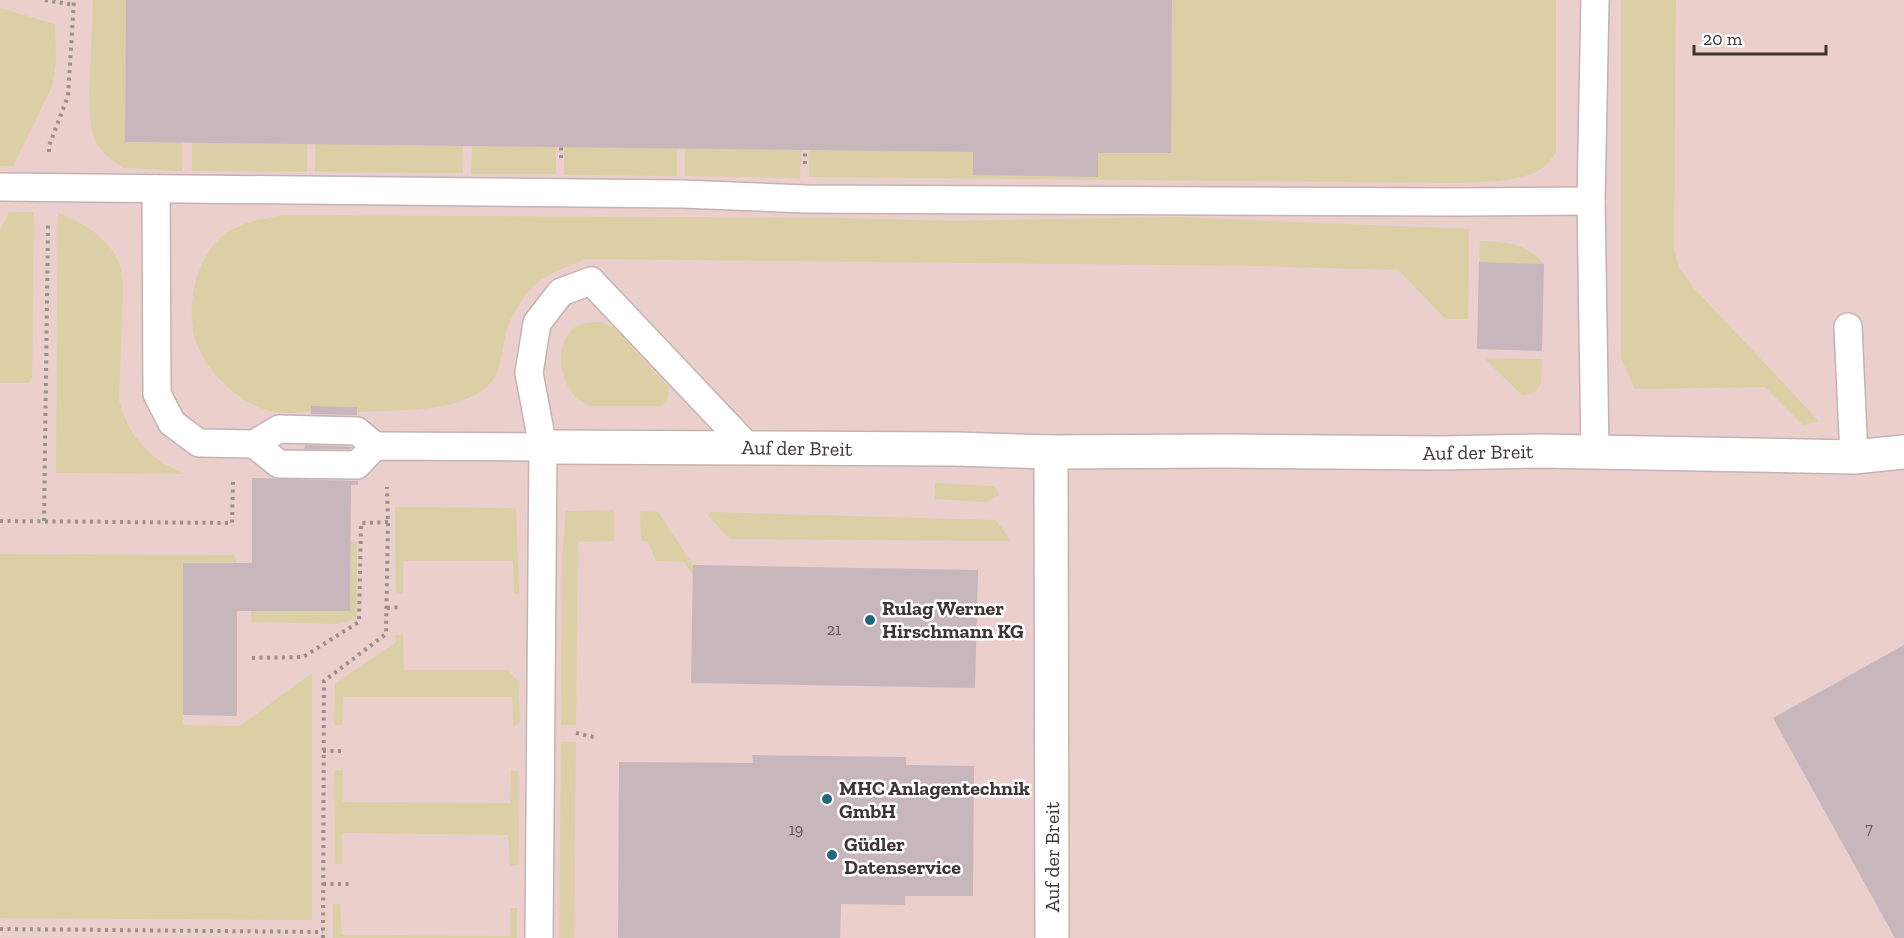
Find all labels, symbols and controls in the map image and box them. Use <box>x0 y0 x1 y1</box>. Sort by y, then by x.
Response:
scale bar <box>1694 18 1826 56</box>
text: 20 m <box>1703 28 1743 50</box>
street label: Auf der Breit <box>741 435 853 461</box>
street label: Auf der Breit <box>1422 439 1534 465</box>
place label: Rulag Werner Hirschmann KG <box>882 596 1024 643</box>
marker: Rulag Werner Hirschmann KG <box>863 613 877 627</box>
house number: 21 <box>827 620 841 639</box>
place label: MHC Anlagentechnik GmbH <box>839 776 1030 823</box>
marker: MHC Anlagentechnik GmbH <box>820 792 834 806</box>
street label: Auf der Breit <box>1040 801 1064 912</box>
house number: 7 <box>1865 819 1873 838</box>
house number: 19 <box>789 820 803 839</box>
place label: Güdler Datenservice <box>844 832 961 879</box>
marker: Güdler Datenservice <box>825 848 839 862</box>

